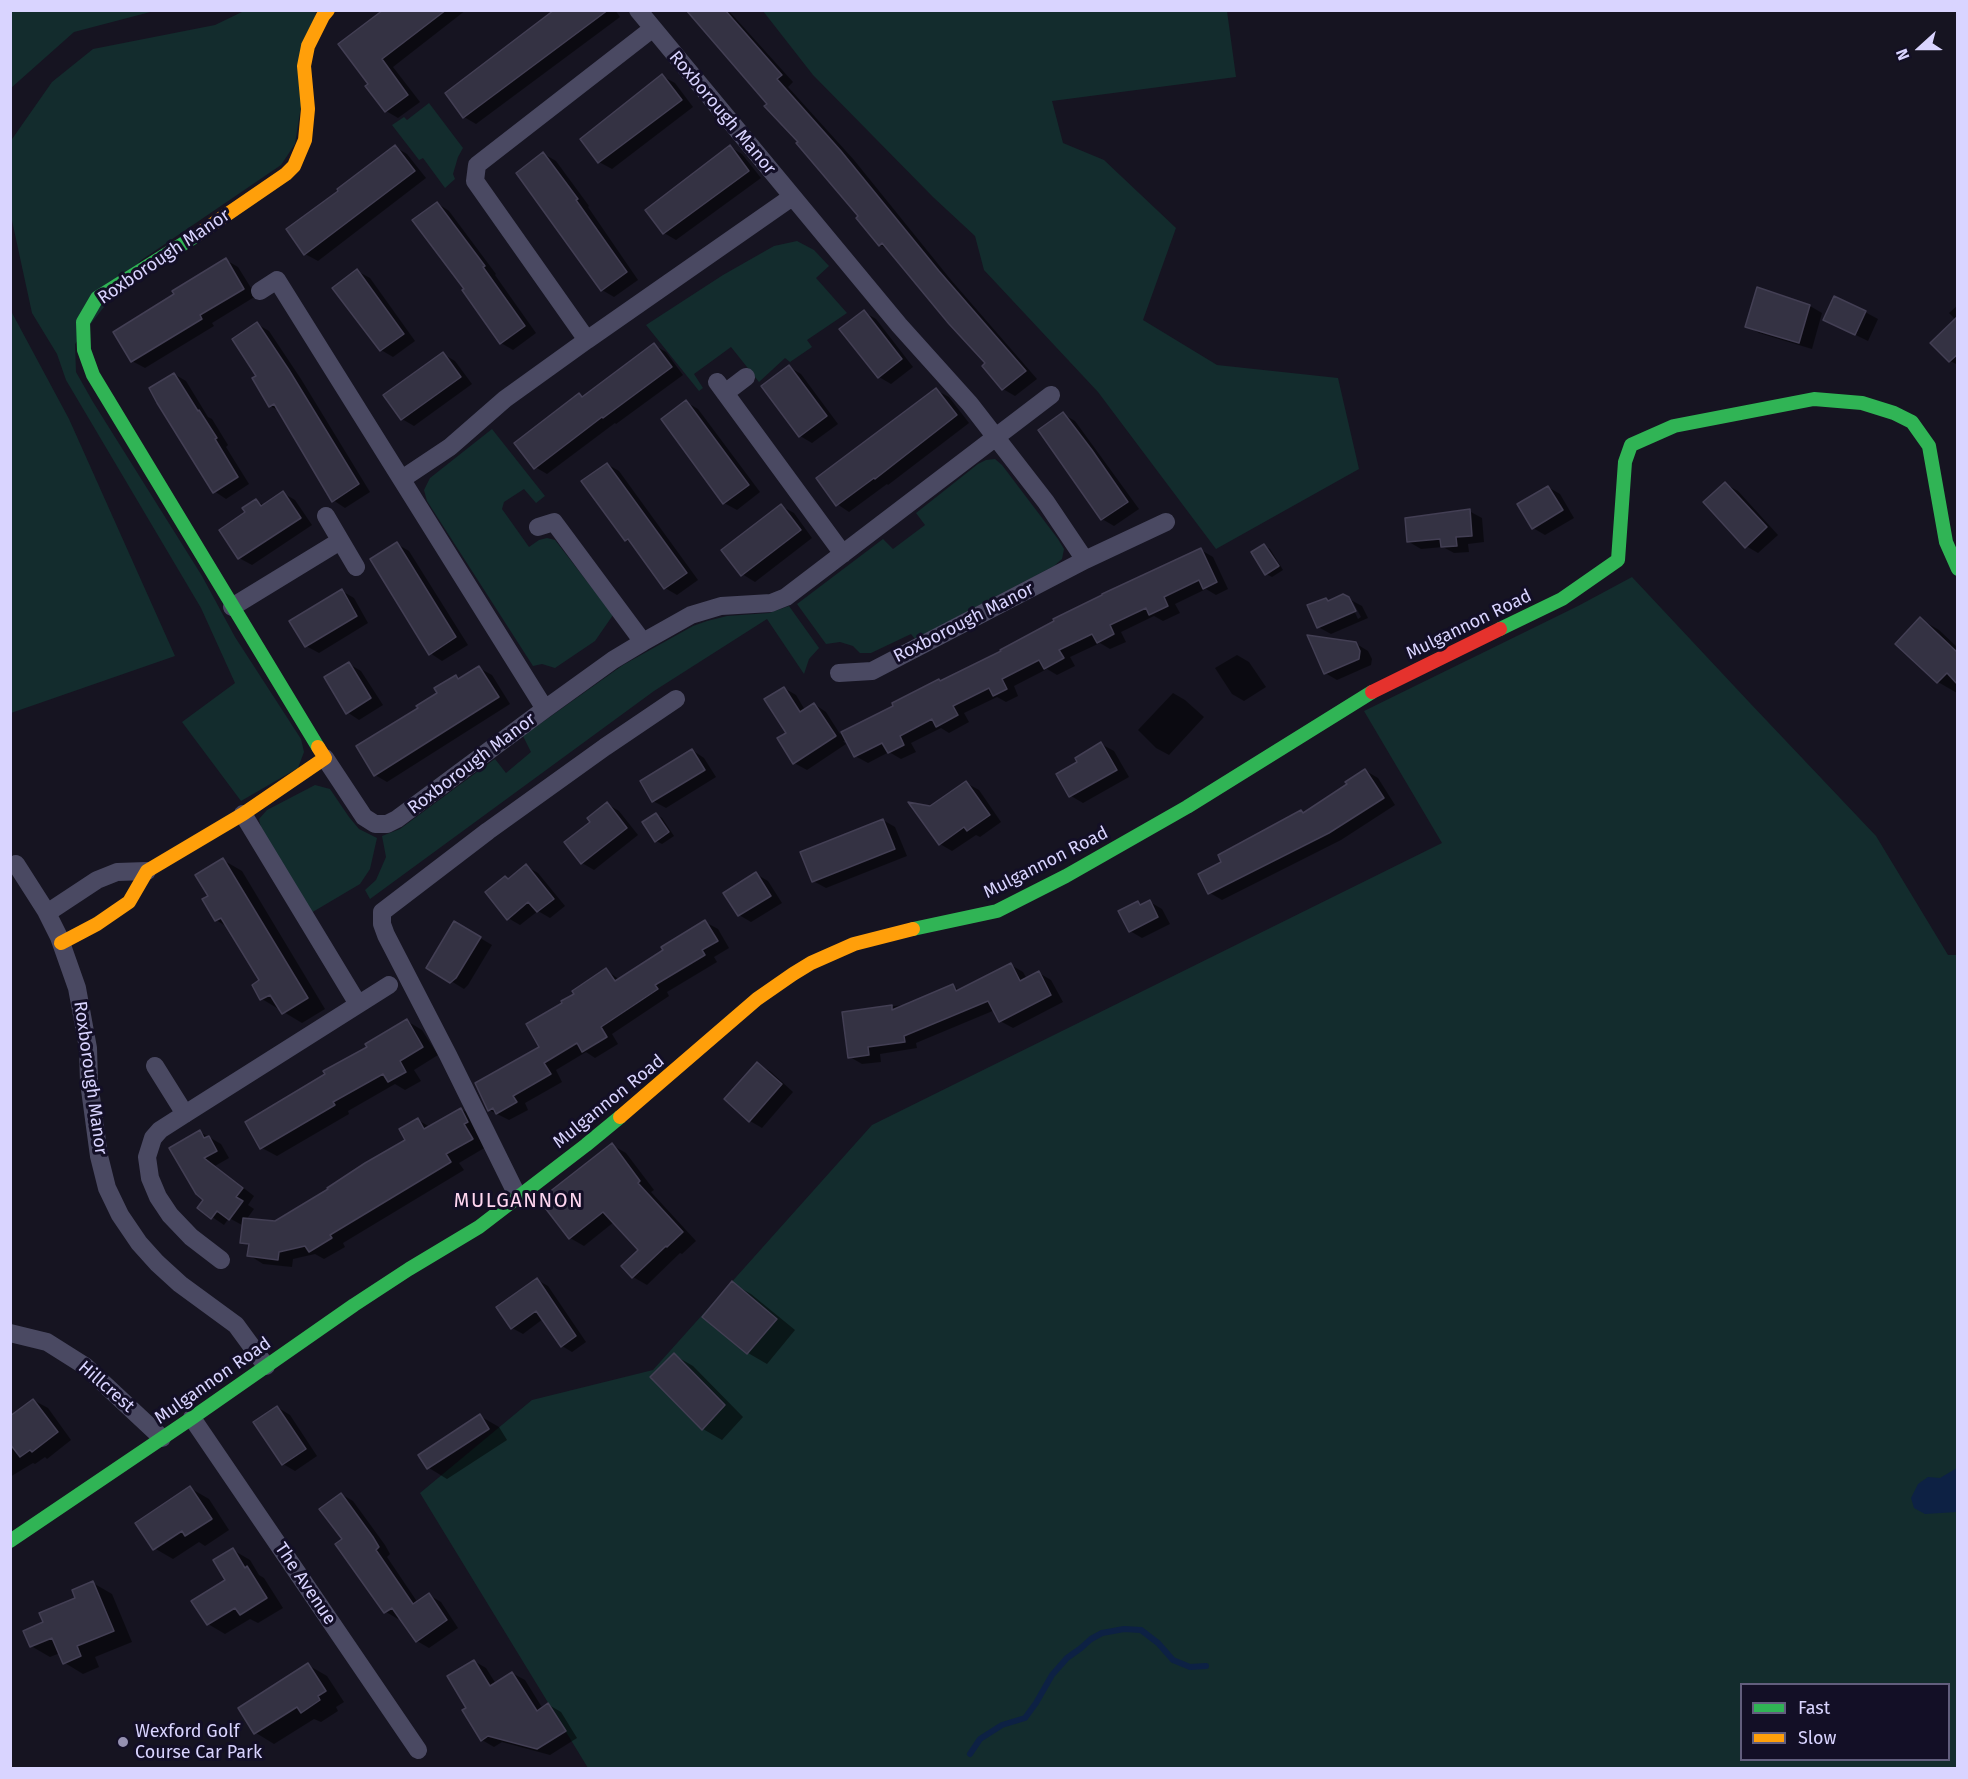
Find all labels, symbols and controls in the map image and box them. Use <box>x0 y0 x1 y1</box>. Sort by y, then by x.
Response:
north arrow <box>1890 18 1950 78</box>
text: N <box>1892 46 1914 63</box>
street label: Roxborough Manor <box>664 47 780 179</box>
street label: Roxborough Manor <box>94 205 234 309</box>
street label: Roxborough Manor <box>890 578 1038 668</box>
street label: Mulgannon Road <box>1403 585 1535 665</box>
street label: Roxborough Manor <box>404 709 540 819</box>
street label: Mulgannon Road <box>980 822 1112 904</box>
street label: Roxborough Manor <box>69 1000 111 1156</box>
street label: Mulgannon Road <box>549 1050 669 1154</box>
district label: MULGANNON <box>454 1189 584 1213</box>
street label: Mulgannon Road <box>151 1333 275 1429</box>
street label: Hillcrest <box>73 1357 139 1417</box>
street label: The Avenue <box>270 1539 340 1629</box>
legend <box>1740 1683 1950 1761</box>
text: Fast <box>1798 1697 1830 1719</box>
place label: Wexford Golf Course Car Park <box>135 1721 262 1764</box>
text: Slow <box>1798 1727 1836 1749</box>
marker: Wexford Golf Course Car Park <box>116 1735 130 1749</box>

